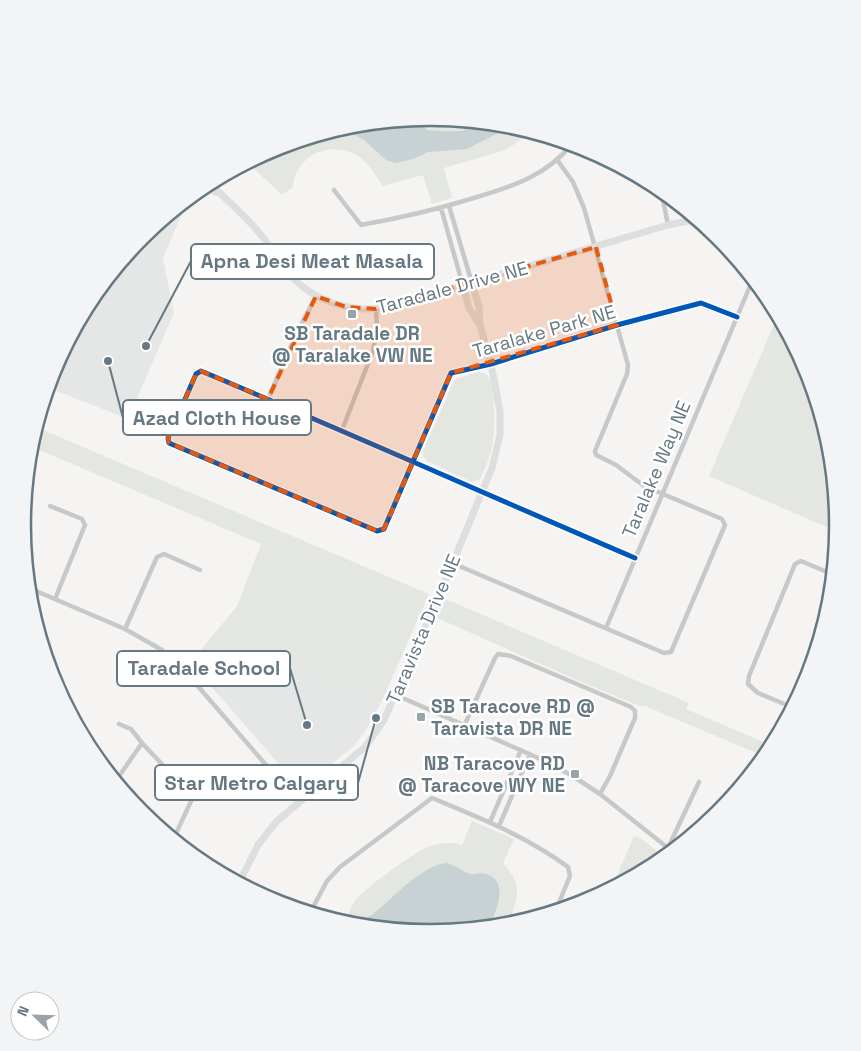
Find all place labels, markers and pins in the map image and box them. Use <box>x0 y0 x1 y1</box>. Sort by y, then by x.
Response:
callout: Apna Desi Meat Masala <box>191 244 434 279</box>
marker: SB Taradale DR @ Taralake VW NE <box>346 308 358 320</box>
place label: SB Taradale DR @ Taralake VW NE <box>272 321 432 368</box>
callout: Azad Cloth House <box>123 400 311 435</box>
callout: Taradale School <box>117 651 290 686</box>
place label: SB Taracove RD @ Taravista DR NE <box>431 694 595 741</box>
marker: SB Taracove RD @ Taravista DR NE <box>415 711 427 723</box>
place label: NB Taracove RD @ Taracove WY NE <box>398 751 565 798</box>
callout: Star Metro Calgary <box>155 765 358 800</box>
marker: NB Taracove RD @ Taracove WY NE <box>569 768 581 780</box>

